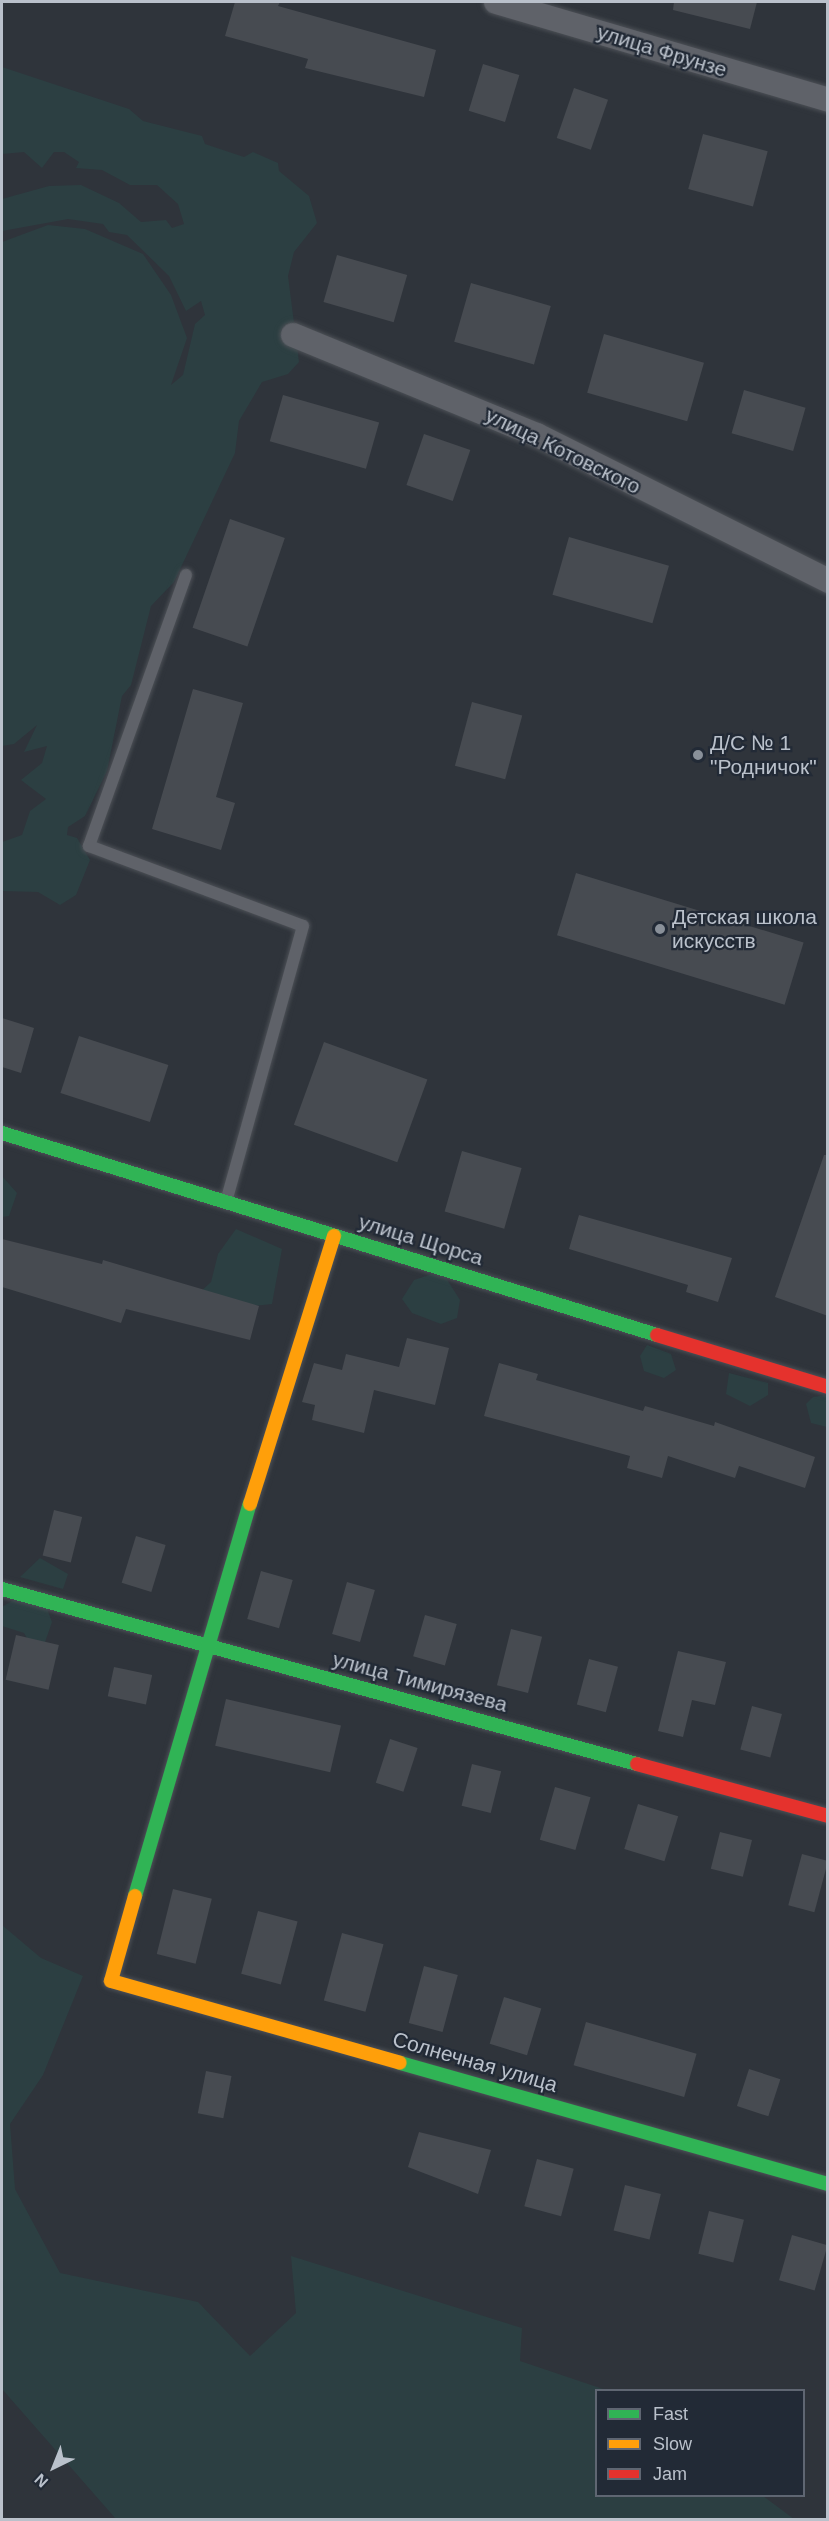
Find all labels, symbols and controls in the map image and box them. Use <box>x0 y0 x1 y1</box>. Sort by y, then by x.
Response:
street label: улица Фрунзе <box>594 19 730 83</box>
street label: улица Котовского <box>481 403 645 499</box>
place label: Д/С № 1 "Родничок" <box>710 730 817 780</box>
marker: Д/С № 1 "Родничок" <box>691 748 705 762</box>
place label: Детская школа искусств <box>672 904 817 954</box>
marker: Детская школа искусств <box>653 922 667 936</box>
street label: улица Щорса <box>356 1209 486 1271</box>
street label: улица Тимирязева <box>330 1647 510 1717</box>
street label: Солнечная улица <box>390 2026 560 2098</box>
legend <box>595 2389 805 2497</box>
text: Fast <box>653 2404 688 2424</box>
text: Slow <box>653 2434 692 2454</box>
north arrow <box>24 2437 84 2497</box>
text: Jam <box>653 2464 687 2484</box>
text: N <box>31 2470 51 2491</box>

